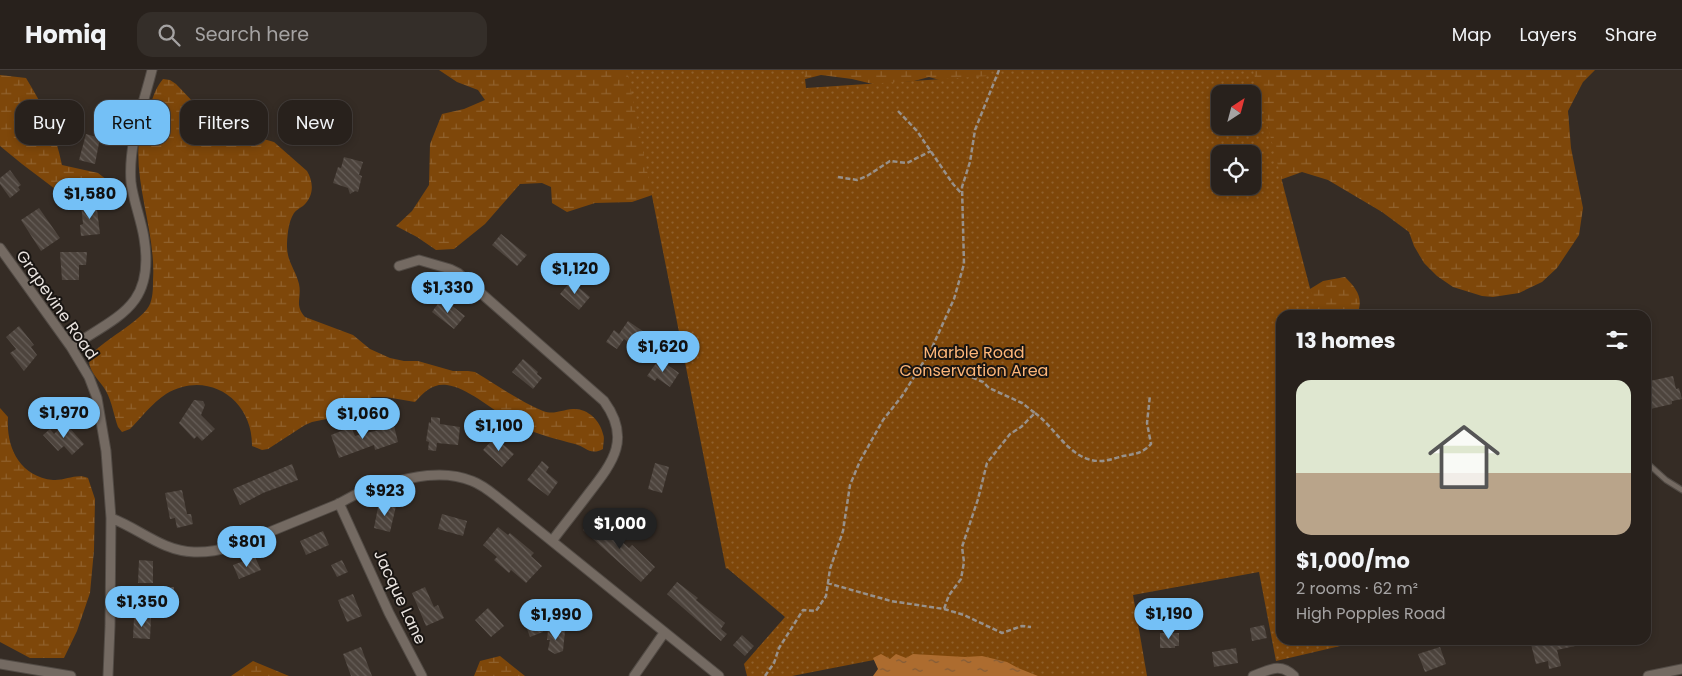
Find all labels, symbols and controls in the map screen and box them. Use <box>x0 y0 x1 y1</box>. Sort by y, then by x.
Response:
search box <box>137 12 487 57</box>
text: Homiq <box>25 18 107 51</box>
icon: search <box>155 21 183 49</box>
text: Search here <box>195 21 309 48</box>
text: Map <box>1452 22 1492 47</box>
text: Layers <box>1520 22 1577 47</box>
text: Share <box>1605 22 1657 47</box>
north arrow <box>1211 85 1261 135</box>
map controls <box>1211 85 1261 195</box>
chip: Buy <box>15 100 84 145</box>
chip: Rent <box>94 100 170 145</box>
chip: Filters <box>180 100 268 145</box>
chip: New <box>278 100 352 145</box>
button: locate <box>1211 145 1261 195</box>
pin: $1,580 <box>49 178 131 220</box>
text: $1,580 <box>64 182 116 205</box>
street label: Grapevine Road <box>11 246 103 364</box>
pin: $1,120 <box>534 252 616 295</box>
text: $1,120 <box>552 257 598 280</box>
pin: $1,330 <box>407 272 489 314</box>
text: $1,330 <box>423 276 473 299</box>
text: 13 homes <box>1296 326 1395 355</box>
icon: filters <box>1603 326 1631 354</box>
pin: $1,620 <box>622 330 704 373</box>
text: $1,620 <box>638 335 688 358</box>
park label: Marble Road Conservation Area <box>900 341 1048 382</box>
pin: $1,970 <box>23 396 105 439</box>
pin: $1,060 <box>322 398 404 440</box>
text: $1,970 <box>39 401 89 424</box>
text: $1,060 <box>337 402 389 425</box>
pin: $1,100 <box>458 410 540 452</box>
icon: home <box>1419 412 1509 502</box>
text: $1,100 <box>475 414 523 437</box>
pin: $923 <box>355 474 415 517</box>
text: $923 <box>365 479 405 502</box>
pin: $1,000 <box>579 508 661 550</box>
text: $1,000 <box>594 512 646 535</box>
pin: $801 <box>217 526 277 568</box>
text: $801 <box>228 530 266 553</box>
street label: Jacque Lane <box>368 546 432 648</box>
text: $1,000/mo <box>1296 546 1410 575</box>
text: 2 rooms · 62 m² <box>1296 577 1418 600</box>
pin: $1,350 <box>101 586 183 628</box>
text: $1,350 <box>116 590 168 613</box>
pin: $1,990 <box>515 598 597 641</box>
pin: $1,190 <box>1128 598 1210 640</box>
text: $1,190 <box>1145 602 1193 625</box>
text: High Popples Road <box>1296 602 1446 625</box>
text: $1,990 <box>530 603 582 626</box>

